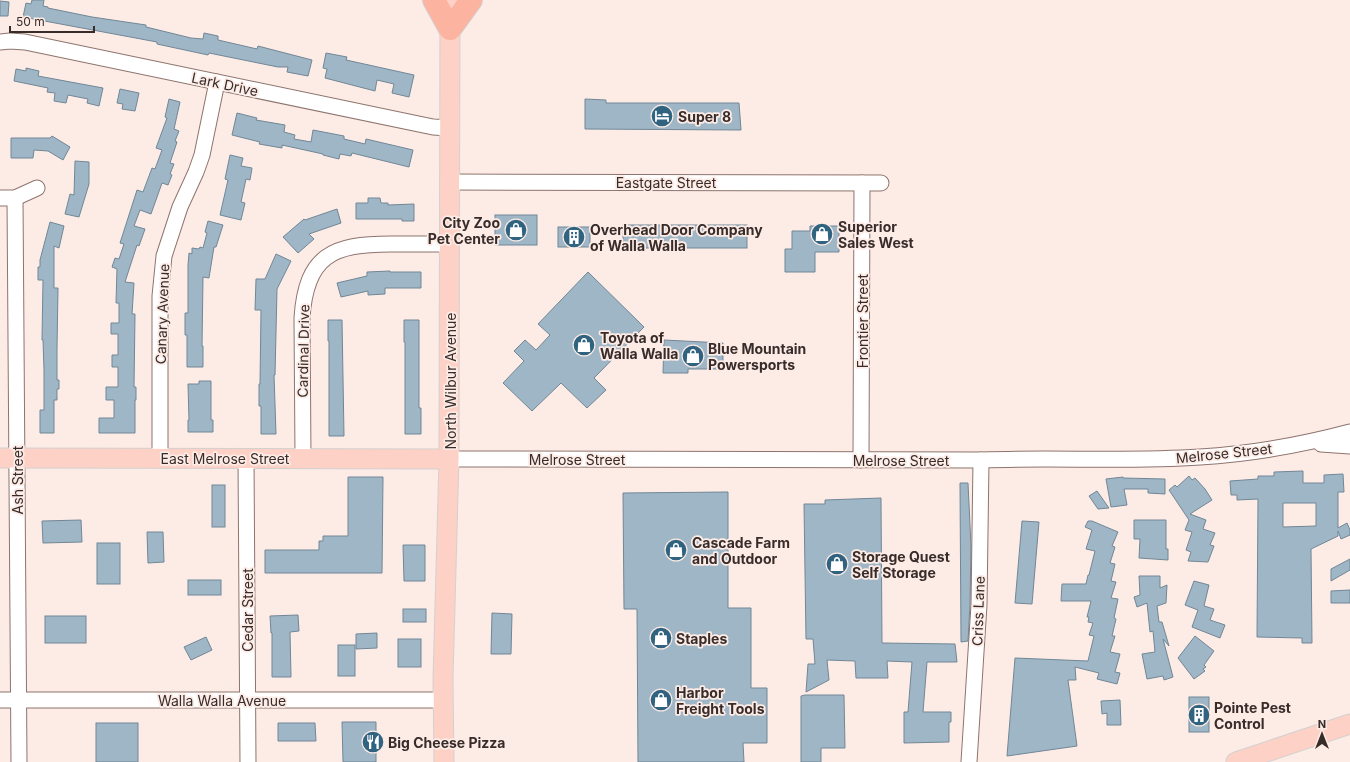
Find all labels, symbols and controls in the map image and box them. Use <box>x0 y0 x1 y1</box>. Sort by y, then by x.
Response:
scale bar <box>10 8 94 34</box>
text: 50 m <box>16 14 45 29</box>
street label: Lark Drive <box>190 69 260 99</box>
hotel icon: Super 8 <box>649 103 675 129</box>
place label: Super 8 <box>678 108 731 125</box>
street label: Eastgate Street <box>616 174 717 191</box>
place label: City Zoo Pet Center <box>428 214 500 247</box>
shop icon: City Zoo Pet Center <box>503 217 529 243</box>
place label: Superior Sales West <box>838 218 914 251</box>
place label: Overhead Door Company of Walla Walla <box>590 221 763 254</box>
shop icon: Superior Sales West <box>809 221 835 247</box>
building icon: Overhead Door Company of Walla Walla <box>561 224 587 250</box>
street label: Canary Avenue <box>152 263 172 365</box>
street label: Frontier Street <box>854 273 871 368</box>
street label: Cardinal Drive <box>294 304 312 398</box>
street label: North Wilbur Avenue <box>442 312 459 450</box>
place label: Toyota of Walla Walla <box>600 329 678 362</box>
shop icon: Toyota of Walla Walla <box>571 332 597 358</box>
place label: Blue Mountain Powersports <box>708 340 806 373</box>
shop icon: Blue Mountain Powersports <box>680 343 706 369</box>
street label: Melrose Street <box>1175 439 1273 467</box>
street label: Ash Street <box>9 445 26 514</box>
street label: East Melrose Street <box>161 450 290 467</box>
street label: Melrose Street <box>529 451 626 468</box>
street label: Melrose Street <box>853 452 950 469</box>
place label: Cascade Farm and Outdoor <box>692 534 790 567</box>
shop icon: Cascade Farm and Outdoor <box>663 537 689 563</box>
place label: Storage Quest Self Storage <box>852 548 950 581</box>
shop icon: Storage Quest Self Storage <box>824 551 850 577</box>
street label: Cedar Street <box>239 568 256 652</box>
street label: Criss Lane <box>968 576 988 646</box>
shop icon: Staples <box>648 625 674 651</box>
place label: Staples <box>676 630 727 647</box>
place label: Harbor Freight Tools <box>676 684 765 717</box>
shop icon: Harbor Freight Tools <box>648 687 674 713</box>
street label: Walla Walla Avenue <box>158 692 286 709</box>
place label: Pointe Pest Control <box>1214 699 1291 732</box>
building icon: Pointe Pest Control <box>1186 702 1212 728</box>
north arrow <box>1302 714 1342 754</box>
text: N <box>1318 717 1326 731</box>
restaurant icon: Big Cheese Pizza <box>360 729 386 755</box>
place label: Big Cheese Pizza <box>388 734 506 751</box>

